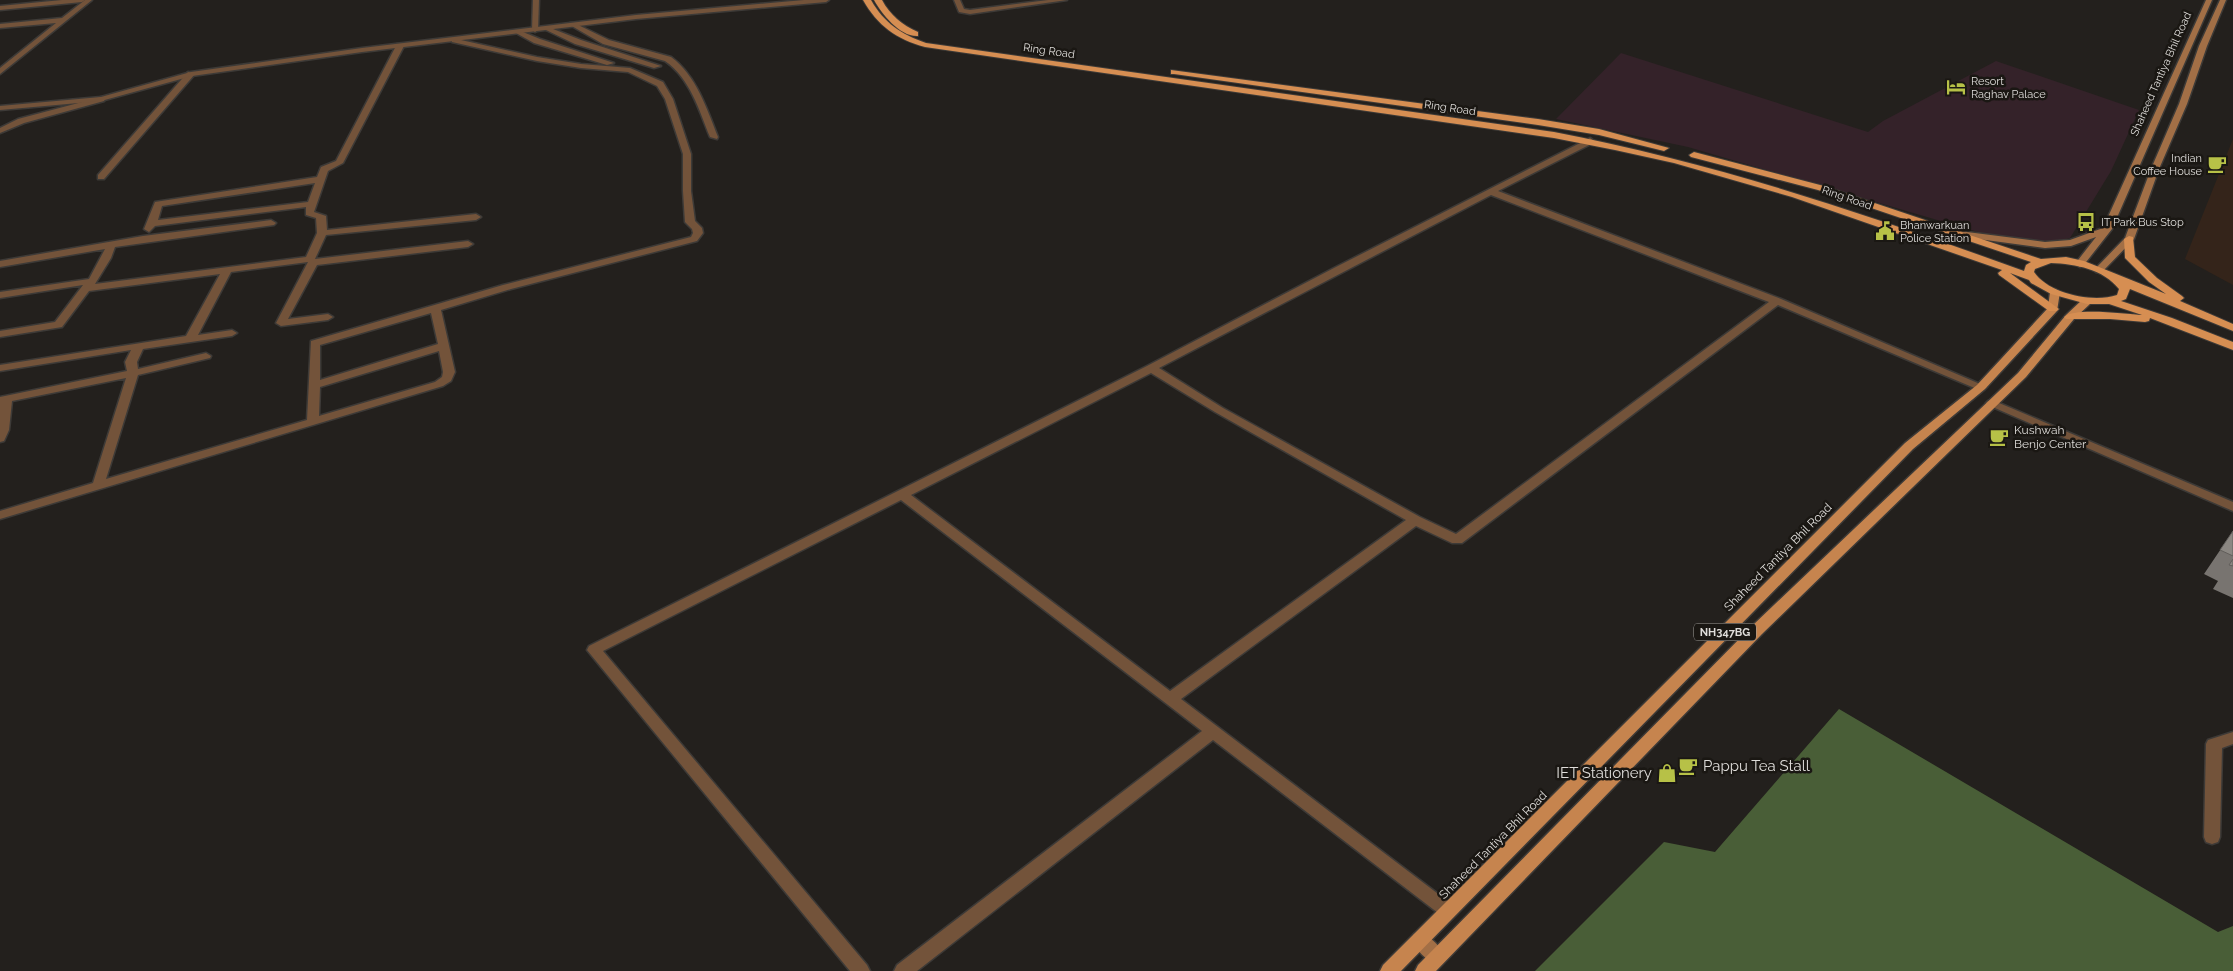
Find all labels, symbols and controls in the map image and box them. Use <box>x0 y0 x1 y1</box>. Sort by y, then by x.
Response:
street label: Shaheed Tantiya Bhil Road <box>2128 10 2194 138</box>
street label: Ring Road <box>1022 41 1076 61</box>
place label: Resort Raghav Palace <box>1971 75 2046 101</box>
hotel icon: Resort Raghav Palace <box>1945 76 1967 98</box>
street label: Ring Road <box>1423 98 1477 118</box>
place label: Indian Coffee House <box>2133 152 2203 178</box>
cafe icon: Indian Coffee House <box>2206 153 2228 175</box>
street label: Ring Road <box>1820 183 1874 213</box>
bus stop icon: IT Park Bus Stop <box>2075 211 2097 233</box>
place label: IT Park Bus Stop <box>2101 216 2184 229</box>
place label: Bhanwarkuan Police Station <box>1900 219 1969 245</box>
public building icon: Bhanwarkuan Police Station <box>1874 220 1896 242</box>
place label: Kushwah Benjo Center <box>2014 423 2087 451</box>
cafe icon: Kushwah Benjo Center <box>1988 426 2010 448</box>
street label: Shaheed Tantiya Bhil Road <box>1721 500 1835 614</box>
road number: NH347BG <box>1694 624 1756 640</box>
cafe icon: Pappu Tea Stall <box>1677 755 1699 777</box>
place label: Pappu Tea Stall <box>1703 757 1811 775</box>
shop icon: IET Stationery <box>1656 762 1678 784</box>
place label: IET Stationery <box>1556 764 1652 782</box>
street label: Shaheed Tantiya Bhil Road <box>1436 788 1550 902</box>

